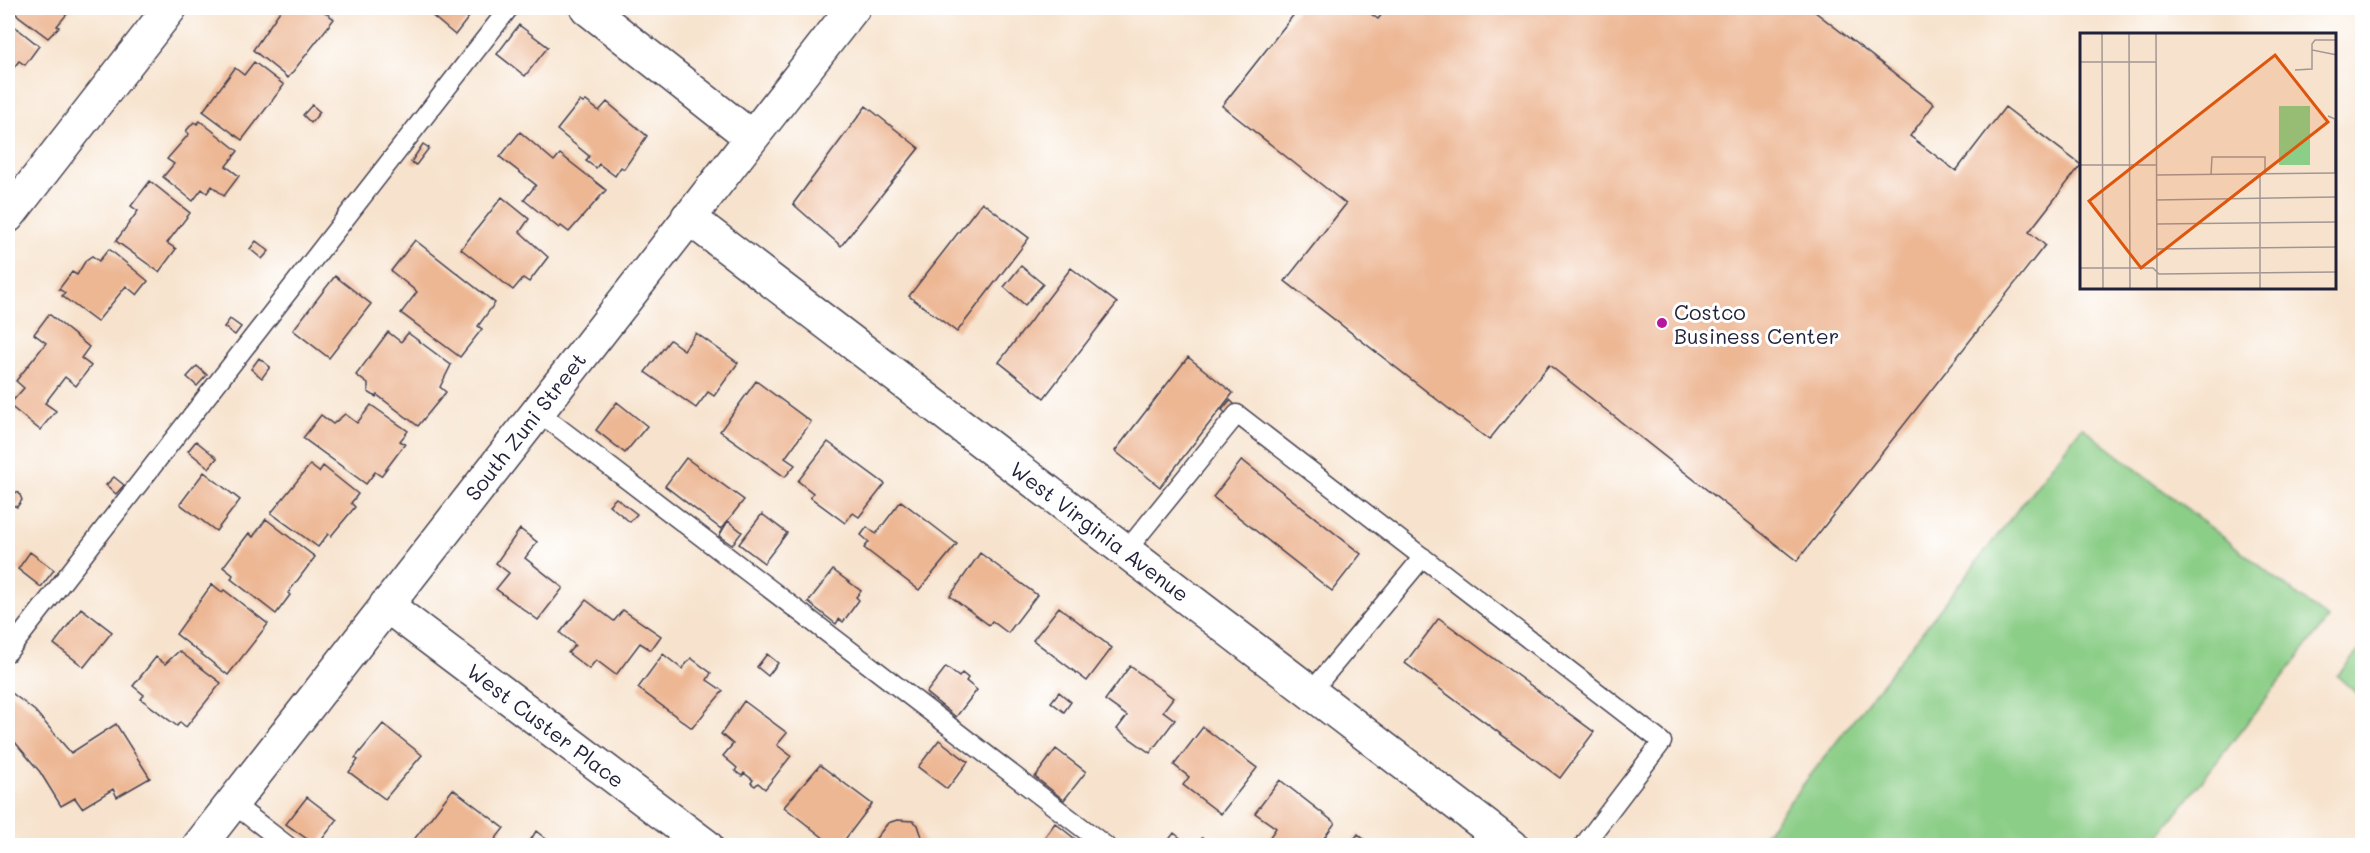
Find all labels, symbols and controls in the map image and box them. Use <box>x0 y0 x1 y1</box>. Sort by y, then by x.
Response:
inset map <box>2080 33 2337 290</box>
place label: Costco Business Center <box>1674 298 1839 349</box>
marker: Costco Business Center <box>1655 316 1669 330</box>
street label: South Zuni Street <box>459 346 591 506</box>
street label: West Virginia Avenue <box>1005 455 1195 607</box>
street label: West Custer Place <box>462 657 630 793</box>

